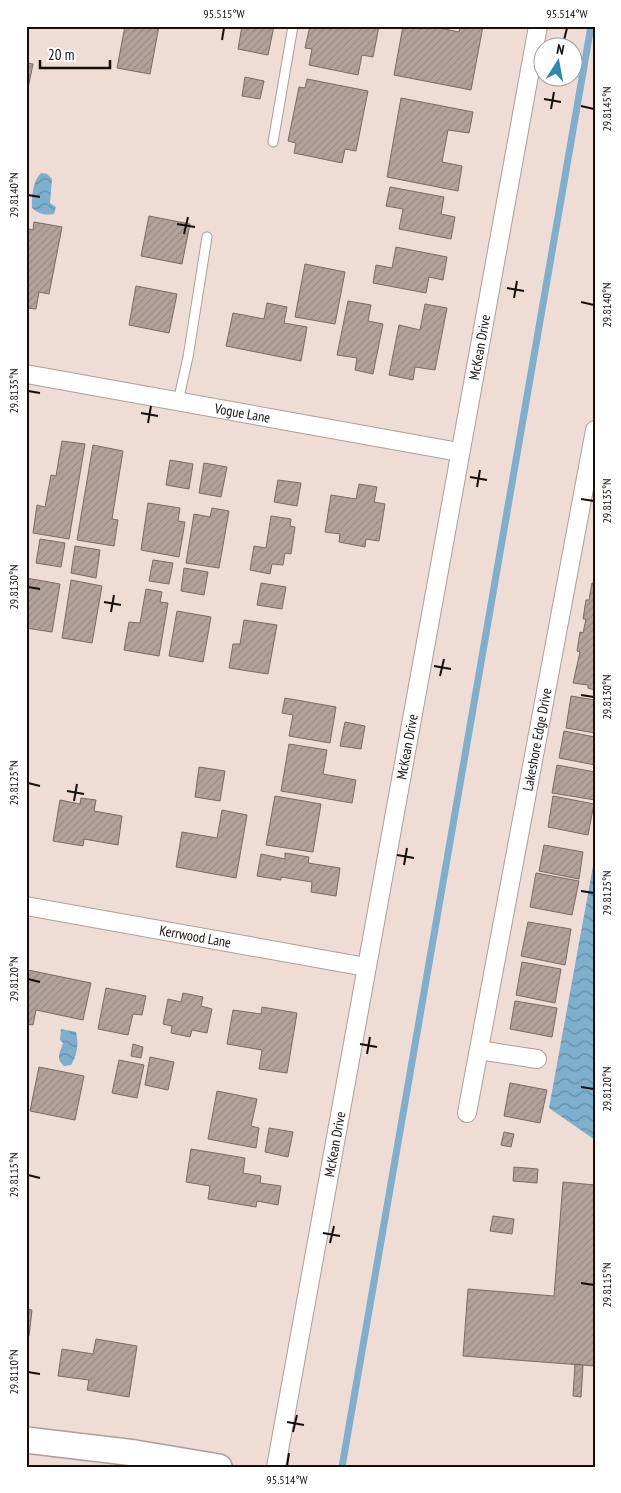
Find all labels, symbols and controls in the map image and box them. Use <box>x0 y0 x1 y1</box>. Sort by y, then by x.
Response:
text: 95.515°W <box>203 6 245 21</box>
text: 95.514°W <box>546 6 588 21</box>
scale bar <box>40 38 110 70</box>
north arrow <box>534 38 584 88</box>
text: N <box>555 40 566 59</box>
text: 20 m <box>48 45 74 64</box>
text: 29.8145°N <box>599 86 614 132</box>
text: 29.8140°N <box>6 172 21 218</box>
text: 29.8140°N <box>599 282 614 328</box>
street label: McKean Drive <box>465 313 494 382</box>
text: 29.8135°N <box>6 368 21 414</box>
street label: Vogue Lane <box>212 399 272 427</box>
text: 29.8135°N <box>599 478 614 524</box>
text: 29.8130°N <box>6 564 21 610</box>
text: 29.8130°N <box>599 674 614 720</box>
street label: Lakeshore Edge Drive <box>519 686 555 792</box>
street label: McKean Drive <box>392 712 422 781</box>
text: 29.8125°N <box>6 760 21 806</box>
text: 29.8125°N <box>599 870 614 916</box>
street label: Kerrwood Lane <box>158 921 233 952</box>
text: 29.8120°N <box>6 956 21 1002</box>
text: 29.8120°N <box>599 1066 614 1112</box>
street label: McKean Drive <box>320 1110 349 1179</box>
text: 29.8115°N <box>6 1152 21 1198</box>
text: 29.8115°N <box>599 1262 614 1308</box>
text: 29.8110°N <box>6 1349 21 1395</box>
text: 95.514°W <box>266 1472 308 1487</box>

